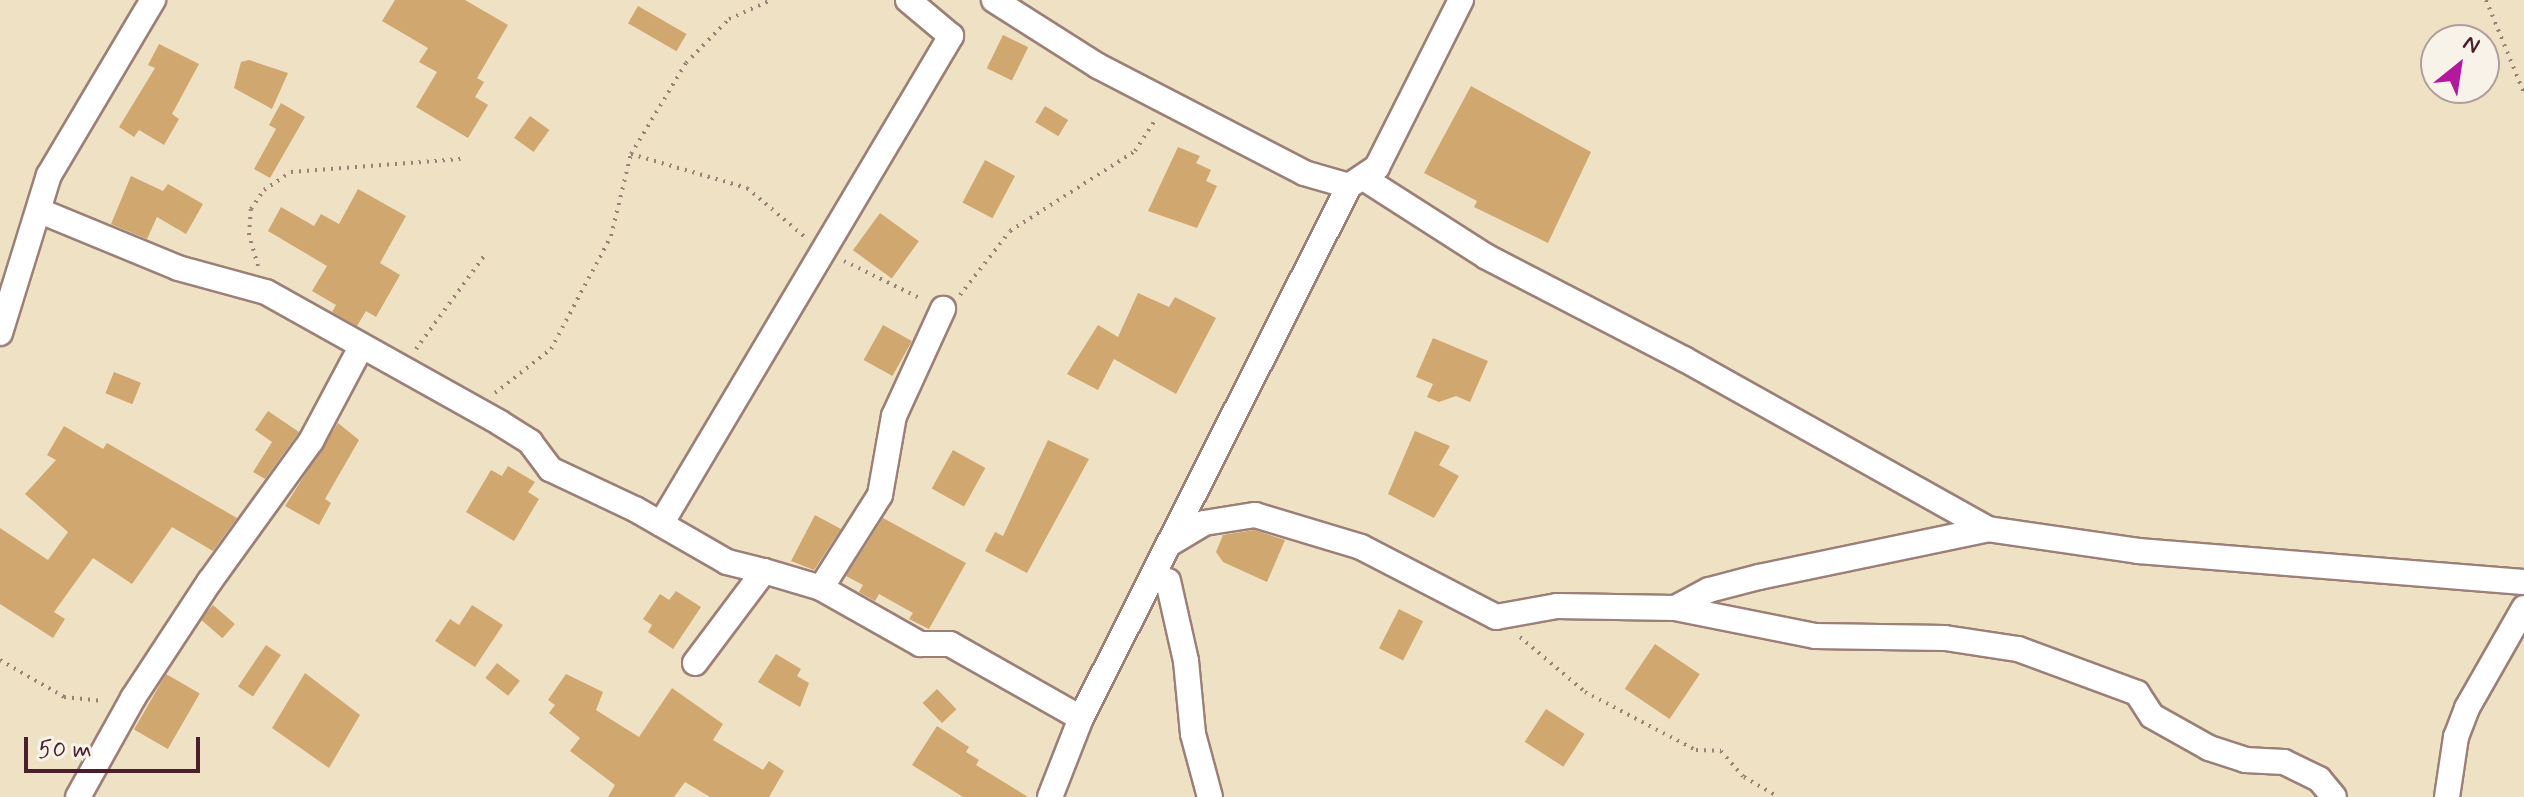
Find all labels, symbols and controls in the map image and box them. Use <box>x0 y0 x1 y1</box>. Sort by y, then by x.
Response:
north arrow <box>2420 24 2500 104</box>
text: N <box>2458 29 2484 61</box>
scale bar <box>28 721 204 771</box>
text: 50 m <box>38 735 92 766</box>

